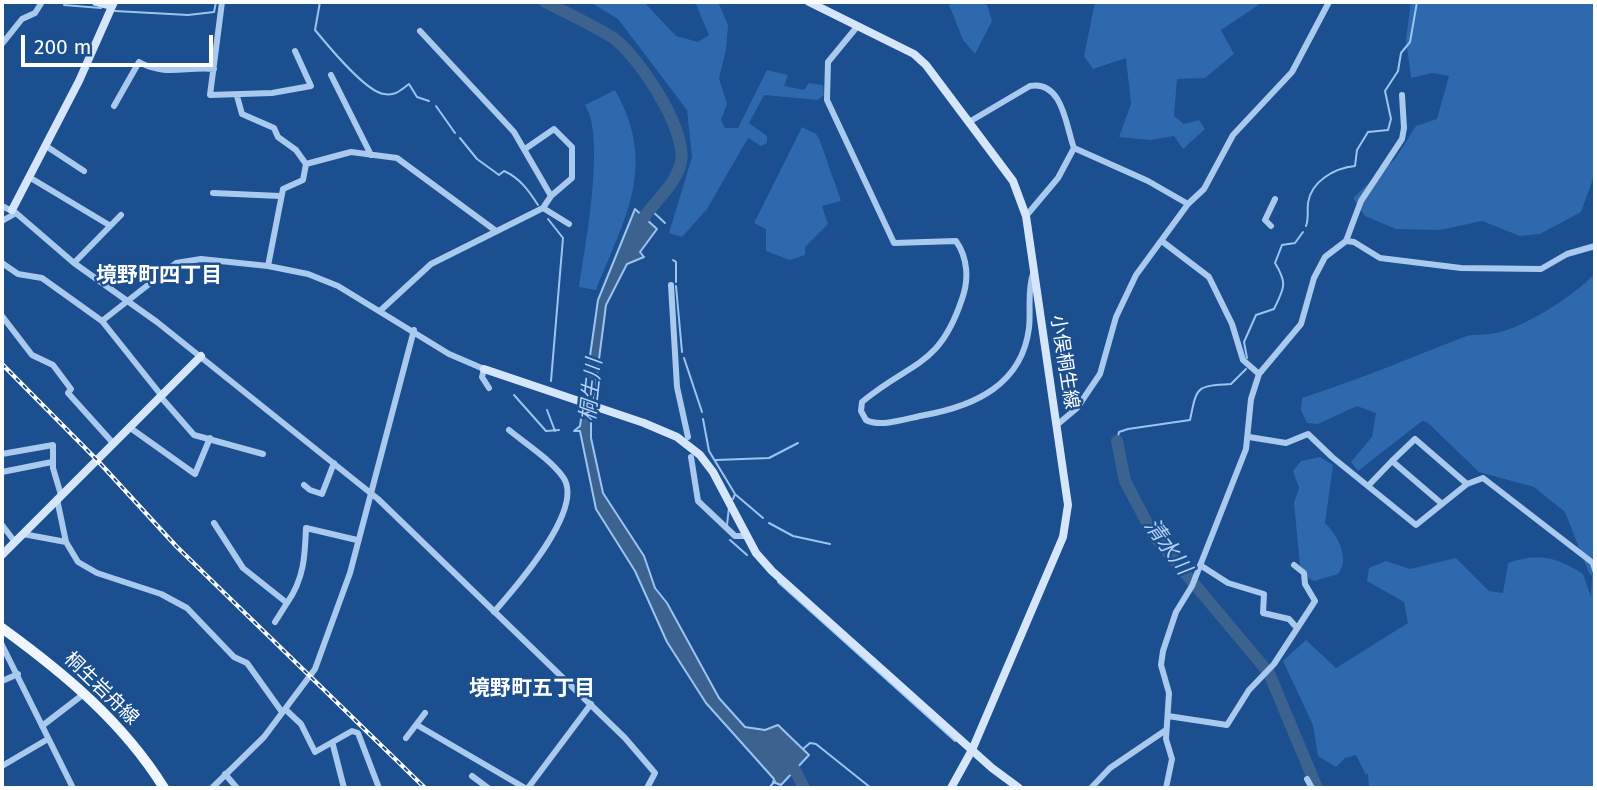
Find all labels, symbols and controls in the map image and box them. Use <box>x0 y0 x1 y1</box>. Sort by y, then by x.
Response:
scale bar <box>24 21 217 65</box>
text: 200 m <box>34 34 91 60</box>
district label: 境野町四丁目 <box>96 263 222 289</box>
street label: 小俣桐生線 <box>1045 313 1083 411</box>
water label: 桐生川 <box>576 357 608 423</box>
water label: 清水川 <box>1138 514 1196 580</box>
street label: 桐生岩舟線 <box>59 648 143 730</box>
district label: 境野町五丁目 <box>469 676 595 702</box>

